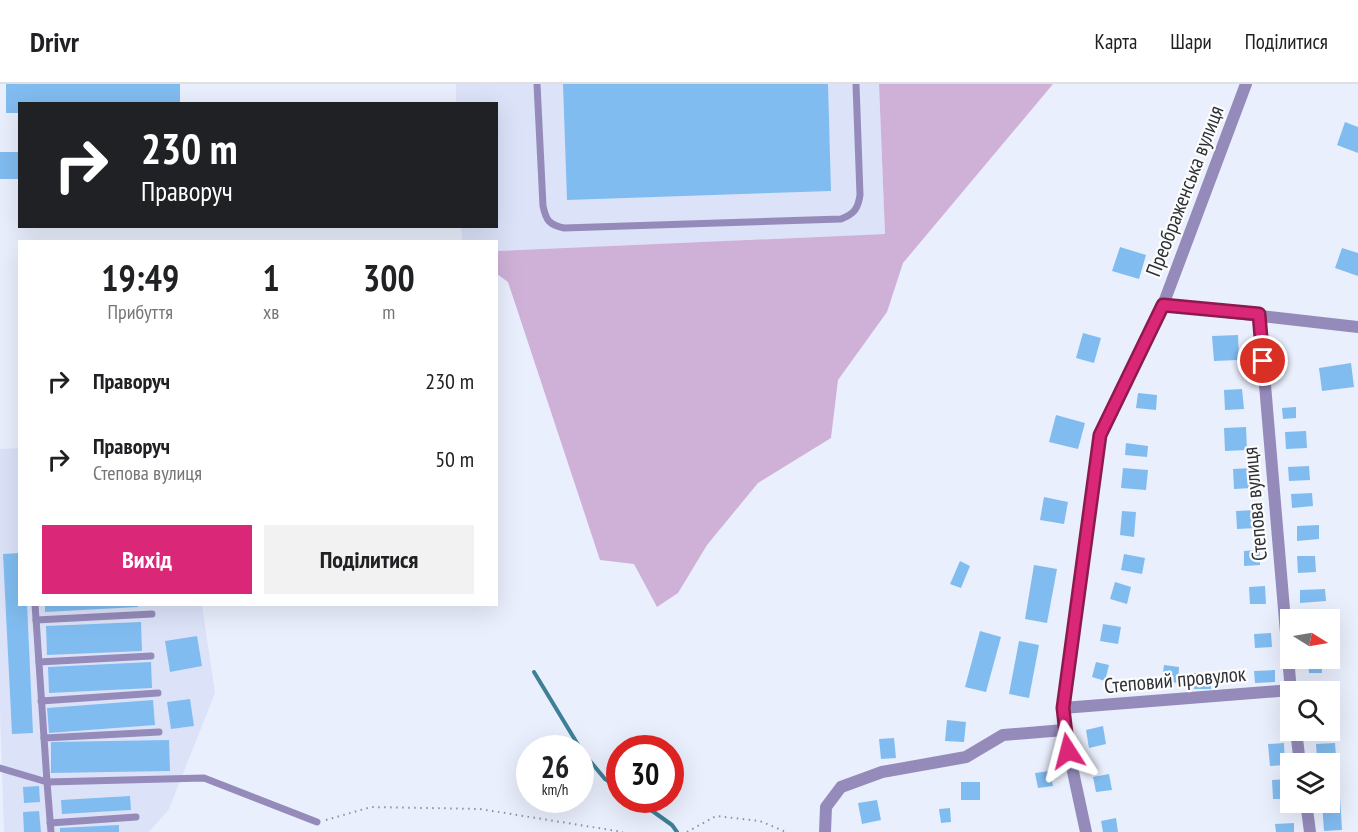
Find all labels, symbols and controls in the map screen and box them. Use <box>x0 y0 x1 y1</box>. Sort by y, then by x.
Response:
text: Drivr <box>30 23 79 60</box>
text: Карта <box>1095 28 1137 55</box>
text: Шари <box>1170 28 1212 55</box>
text: Поділитися <box>1245 28 1328 55</box>
street label: Преображенська вулиця <box>1140 102 1230 280</box>
text: 230 m <box>141 121 238 176</box>
icon: right <box>42 126 120 204</box>
text: Праворуч <box>141 174 233 208</box>
text: 19:49 <box>101 254 179 301</box>
text: 1 <box>263 254 280 301</box>
text: 300 <box>363 254 415 301</box>
text: Прибуття <box>108 299 173 325</box>
text: хв <box>263 299 279 325</box>
text: m <box>382 299 395 325</box>
pin <box>1237 335 1288 386</box>
icon: arrive <box>1246 344 1279 377</box>
icon: right <box>42 365 75 398</box>
text: Праворуч <box>93 367 170 395</box>
text: 230 m <box>425 367 474 395</box>
text: Праворуч <box>93 432 170 460</box>
icon: right <box>42 443 75 476</box>
text: 50 m <box>435 445 474 473</box>
street label: Степова вулиця <box>1236 446 1273 562</box>
text: Степова вулиця <box>93 460 202 486</box>
button: Вихід <box>42 525 252 594</box>
button: Поділитися <box>264 525 474 594</box>
north arrow <box>1280 609 1340 669</box>
map controls <box>1280 609 1340 813</box>
street label: Степовий провулок <box>1103 660 1247 699</box>
button: search <box>1280 681 1340 741</box>
position arrow <box>1036 719 1100 783</box>
speed limit sign: 30 <box>606 735 684 813</box>
text: 26 <box>541 747 569 786</box>
button: layers <box>1280 753 1340 813</box>
text: km/h <box>542 780 568 799</box>

